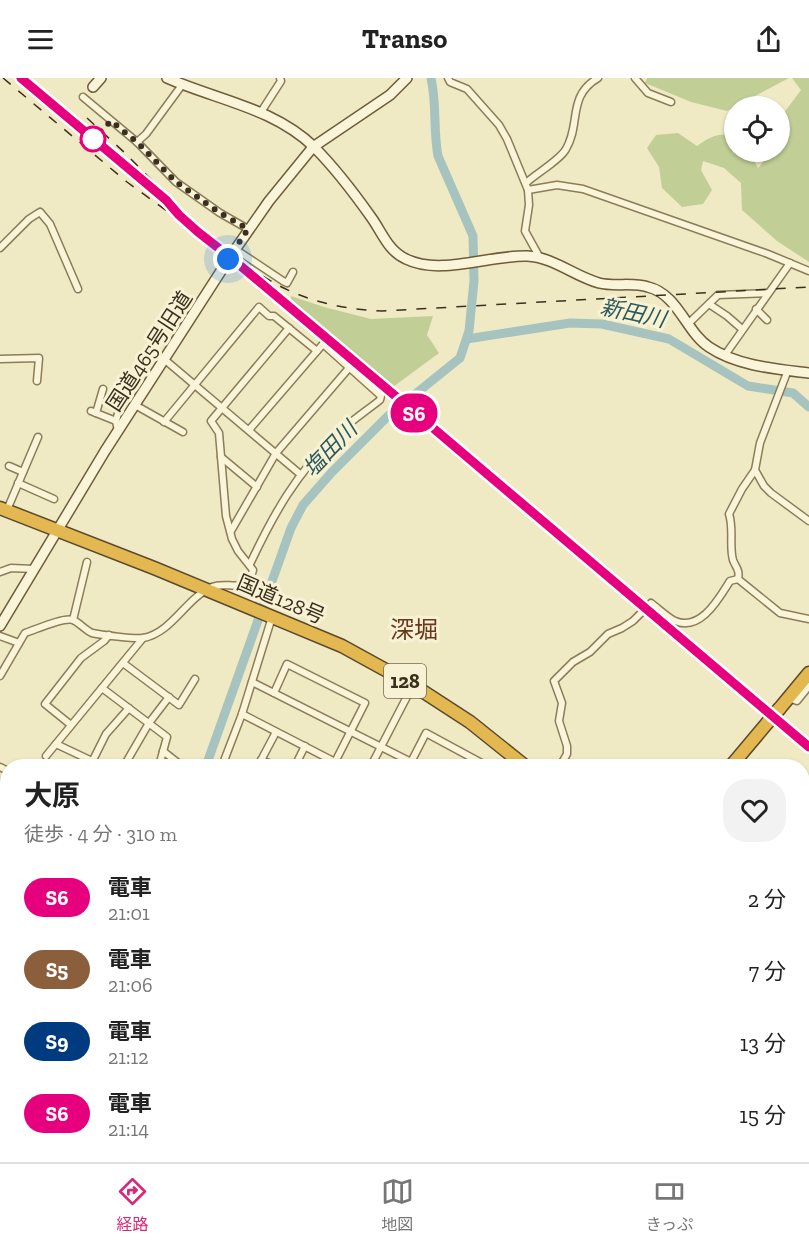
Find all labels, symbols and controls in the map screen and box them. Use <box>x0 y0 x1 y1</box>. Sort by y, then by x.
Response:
icon: menu <box>24 23 57 56</box>
text: Transo <box>362 23 447 55</box>
icon: share <box>752 23 785 56</box>
map controls <box>724 96 790 162</box>
button: locate <box>724 96 790 162</box>
unlabelled marker <box>80 126 106 152</box>
your location <box>213 244 243 274</box>
street label: 国道465号旧道 <box>101 286 197 416</box>
water label: 新田川 <box>598 293 670 333</box>
line badge: S6 <box>387 394 441 432</box>
text: S6 <box>403 401 425 426</box>
water label: 塩田川 <box>297 414 364 482</box>
street label: 国道128号 <box>233 569 329 629</box>
district label: 深堀 <box>390 615 438 644</box>
road number: 128 <box>384 664 426 698</box>
text: 大原 <box>24 779 80 812</box>
button: heart <box>723 779 786 842</box>
text: 徒歩 · 4 分 · 310 m <box>24 822 177 846</box>
text: 電車 <box>108 874 152 901</box>
text: S6 <box>46 885 68 910</box>
text: 2 分 <box>748 886 786 913</box>
text: 21:01 <box>108 901 150 925</box>
text: 電車 <box>108 946 152 973</box>
text: S5 <box>46 957 68 982</box>
text: 7 分 <box>749 958 786 985</box>
text: 21:06 <box>108 973 153 997</box>
text: 電車 <box>108 1018 152 1045</box>
text: S9 <box>46 1029 68 1054</box>
text: 13 分 <box>740 1030 786 1057</box>
text: 21:12 <box>108 1045 148 1069</box>
text: 電車 <box>108 1090 152 1117</box>
text: S6 <box>46 1101 68 1126</box>
text: 15 分 <box>739 1102 786 1129</box>
text: 21:14 <box>108 1117 149 1141</box>
tab: 経路 <box>116 1175 149 1235</box>
tab: 地図 <box>381 1175 414 1235</box>
tab: きっぷ <box>646 1175 693 1235</box>

